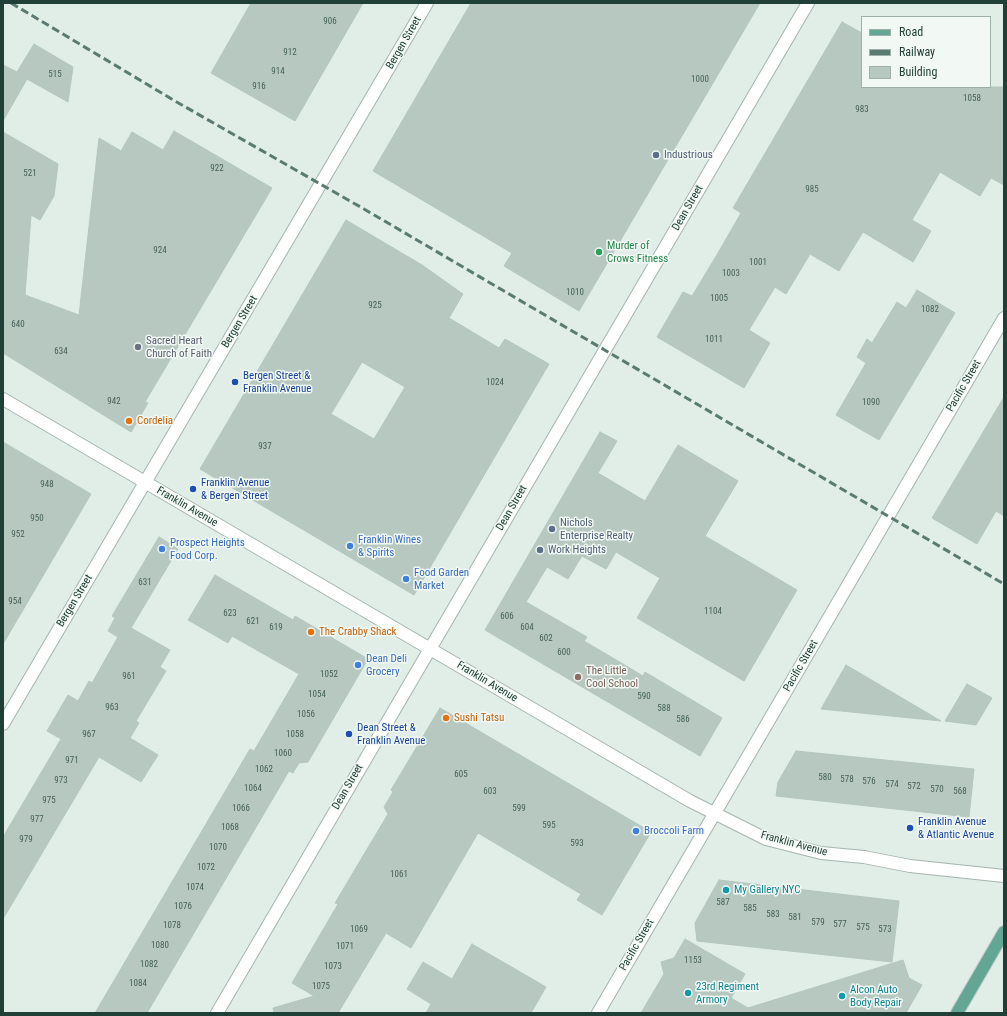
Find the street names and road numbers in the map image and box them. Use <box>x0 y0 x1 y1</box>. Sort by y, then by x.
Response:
street label: Bergen Street <box>384 14 424 72</box>
street label: Dean Street <box>670 183 706 233</box>
street label: Bergen Street <box>219 293 261 351</box>
street label: Pacific Street <box>944 358 984 414</box>
street label: Dean Street <box>494 483 530 533</box>
street label: Franklin Avenue <box>154 484 220 530</box>
street label: Bergen Street <box>54 572 96 630</box>
street label: Pacific Street <box>781 638 821 694</box>
street label: Franklin Avenue <box>454 659 520 705</box>
street label: Dean Street <box>330 762 366 812</box>
street label: Franklin Avenue <box>759 829 829 859</box>
street label: Pacific Street <box>617 917 657 973</box>

